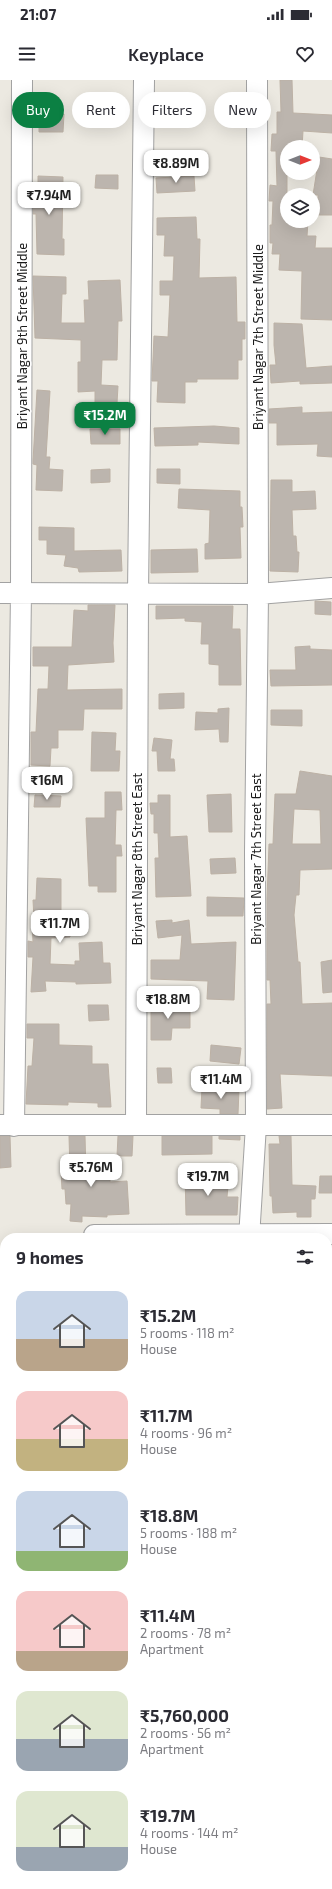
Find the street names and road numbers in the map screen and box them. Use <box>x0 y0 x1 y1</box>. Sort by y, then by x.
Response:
street label: Briyant Nagar 9th Street Middle <box>14 243 30 429</box>
street label: Briyant Nagar 7th Street Middle <box>250 244 266 430</box>
street label: Briyant Nagar 8th Street East <box>129 773 145 945</box>
street label: Briyant Nagar 7th Street East <box>248 773 264 945</box>

